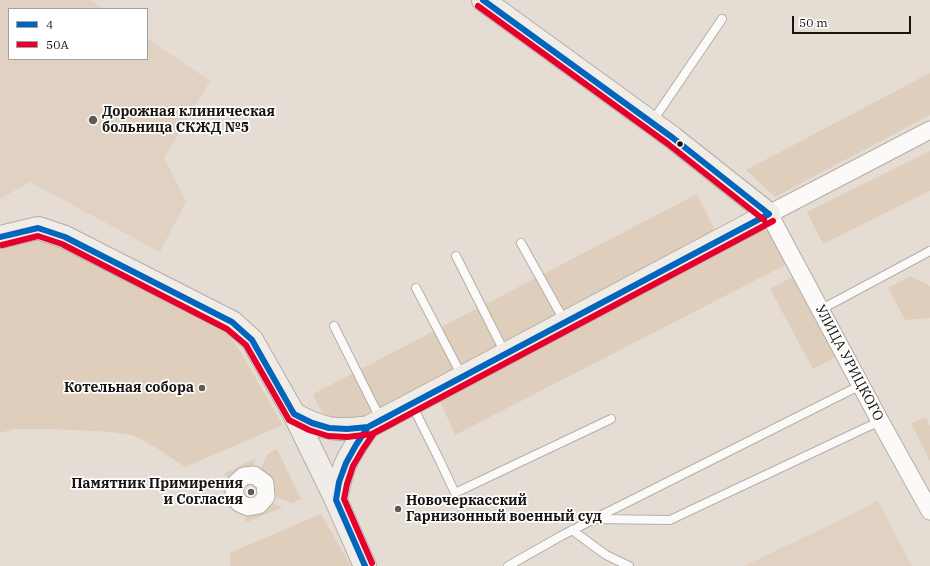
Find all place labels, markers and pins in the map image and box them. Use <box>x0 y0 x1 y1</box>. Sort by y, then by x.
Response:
place label: Дорожная клиническая больница СКЖД №5 <box>102 104 275 136</box>
marker: Дорожная клиническая больница СКЖД №5 <box>87 114 99 126</box>
unlabelled marker <box>675 139 685 149</box>
place label: Котельная собора <box>64 380 194 396</box>
marker: Котельная собора <box>197 383 207 393</box>
place label: Памятник Примирения и Cогласия <box>71 476 243 508</box>
marker: Памятник Примирения и Cогласия <box>246 487 256 497</box>
place label: Новочеркасский Гарнизонный военный суд <box>406 493 602 526</box>
marker: Новочеркасский Гарнизонный военный суд <box>393 504 403 514</box>

